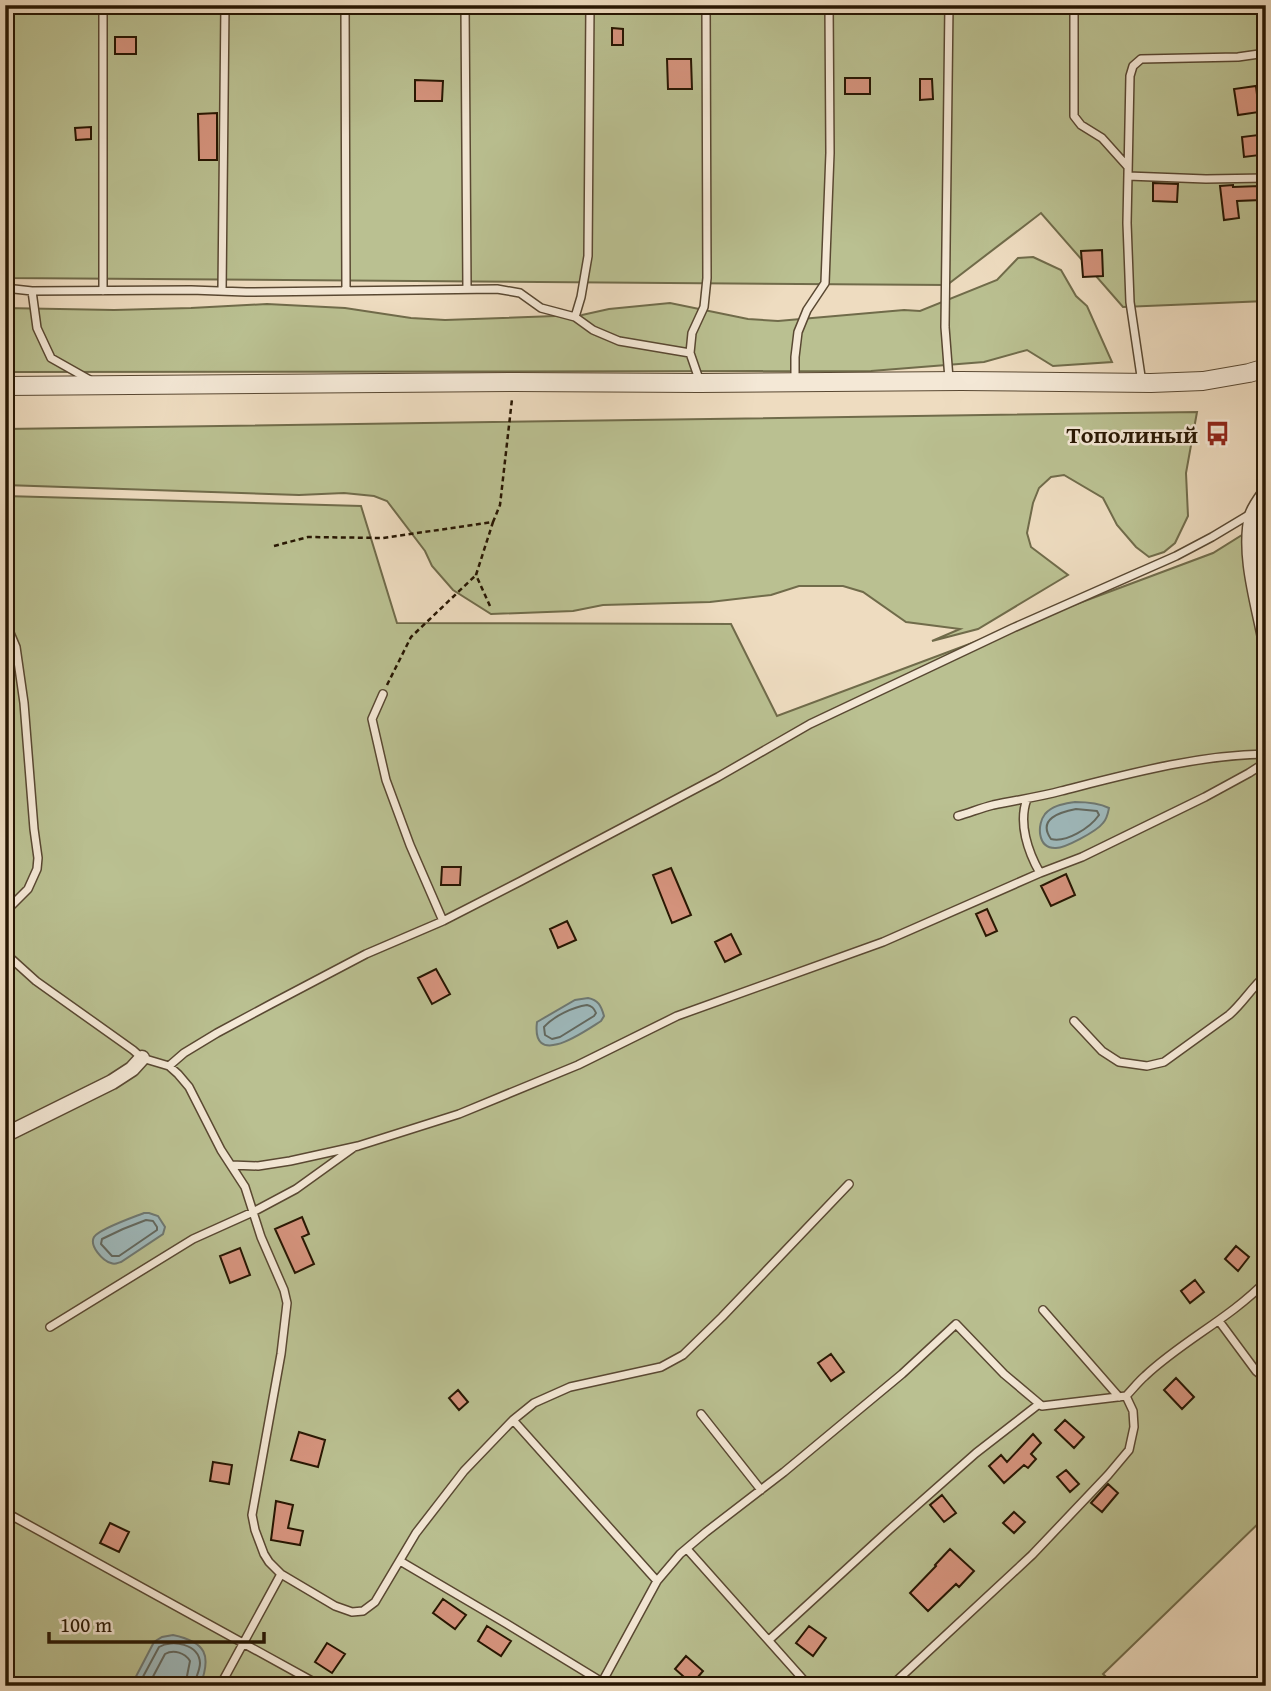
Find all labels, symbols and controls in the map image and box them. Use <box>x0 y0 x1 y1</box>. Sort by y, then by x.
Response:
place label: Тополиный <box>1067 417 1198 452</box>
bus stop icon: Тополиный <box>1204 420 1232 448</box>
scale bar <box>49 1600 264 1644</box>
text: 100 m <box>60 1609 112 1640</box>

